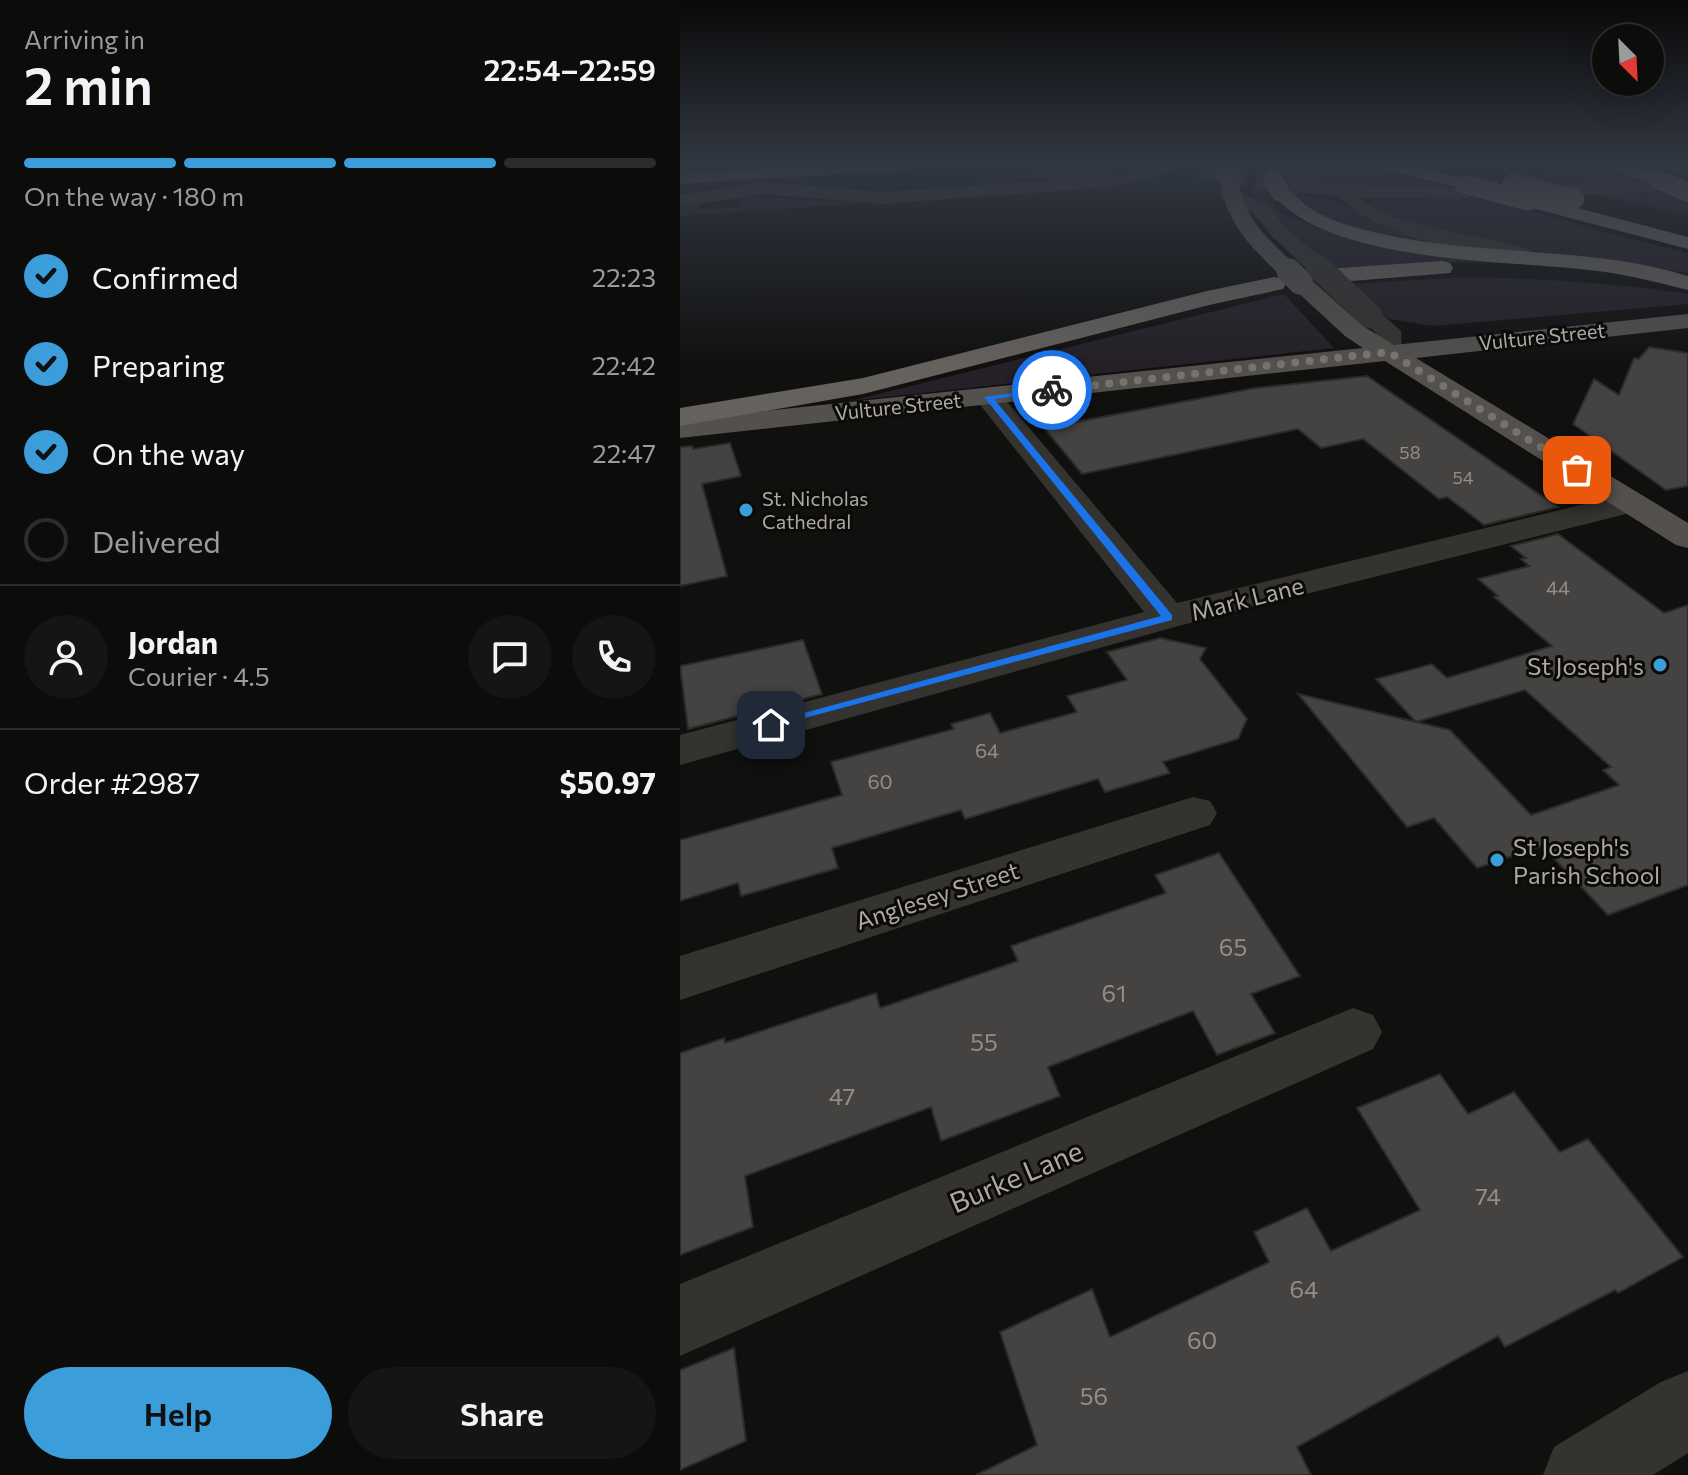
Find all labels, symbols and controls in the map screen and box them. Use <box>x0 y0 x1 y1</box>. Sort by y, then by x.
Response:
text: Arriving in <box>24 23 145 54</box>
north arrow <box>1592 24 1664 96</box>
map controls <box>1592 24 1664 96</box>
text: 22:54–22:59 <box>483 50 656 87</box>
text: 2 min <box>24 52 153 116</box>
text: On the way · 180 m <box>24 180 244 211</box>
icon: check <box>24 254 68 298</box>
text: Confirmed <box>92 258 239 295</box>
text: 22:23 <box>592 261 656 292</box>
street label: Vulture Street <box>1478 317 1606 355</box>
icon: check <box>24 342 68 386</box>
text: Preparing <box>92 346 225 383</box>
text: 22:42 <box>591 349 656 380</box>
courier <box>1012 350 1092 430</box>
icon: bike <box>1030 368 1074 412</box>
street label: Vulture Street <box>834 387 962 425</box>
icon: check <box>24 430 68 474</box>
text: On the way <box>92 434 245 471</box>
pin <box>1543 436 1611 504</box>
text: 22:47 <box>592 437 656 468</box>
house number: 58 <box>1399 441 1421 463</box>
icon: bag <box>1555 448 1599 492</box>
house number: 54 <box>1452 466 1474 488</box>
place label: St. Nicholas Cathedral <box>762 486 868 533</box>
marker: St. Nicholas Cathedral <box>737 501 755 519</box>
text: Delivered <box>92 522 221 559</box>
street label: Mark Lane <box>1188 570 1306 626</box>
house number: 44 <box>1546 575 1570 599</box>
button: person <box>24 615 108 699</box>
button: chat <box>468 615 552 699</box>
button: phone <box>572 615 656 699</box>
text: Jordan <box>128 623 218 660</box>
place label: St Joseph's <box>1527 651 1644 680</box>
marker: St Joseph's <box>1651 656 1669 674</box>
text: Courier · 4.5 <box>128 660 270 691</box>
pin <box>737 691 805 759</box>
icon: home <box>749 703 793 747</box>
house number: 64 <box>975 738 999 762</box>
text: Order #2987 <box>24 763 200 800</box>
text: $50.97 <box>560 763 656 800</box>
house number: 60 <box>867 769 893 793</box>
place label: St Joseph's Parish School <box>1513 832 1660 889</box>
marker: St Joseph's Parish School <box>1488 851 1506 869</box>
street label: Anglesey Street <box>852 855 1023 935</box>
house number: 65 <box>1219 932 1247 961</box>
house number: 61 <box>1102 978 1126 1007</box>
house number: 55 <box>970 1027 998 1056</box>
house number: 47 <box>829 1081 855 1110</box>
street label: Burke Lane <box>944 1133 1088 1219</box>
house number: 74 <box>1475 1181 1501 1210</box>
house number: 64 <box>1290 1274 1318 1303</box>
house number: 60 <box>1187 1325 1217 1354</box>
button: Help <box>24 1367 332 1459</box>
button: Share <box>348 1367 656 1459</box>
house number: 56 <box>1080 1381 1108 1410</box>

